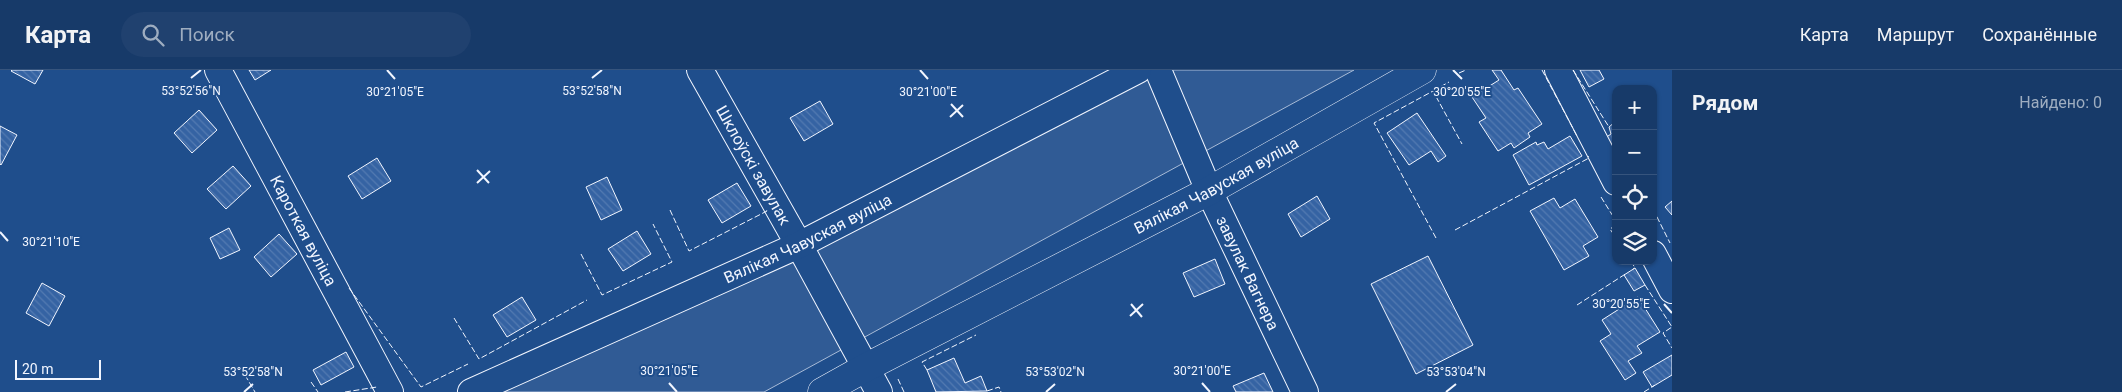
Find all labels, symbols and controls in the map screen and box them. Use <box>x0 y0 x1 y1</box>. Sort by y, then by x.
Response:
search box <box>121 12 471 57</box>
text: Карта <box>25 21 91 49</box>
icon: search <box>139 21 167 49</box>
text: Поиск <box>179 23 235 46</box>
text: Карта <box>1800 24 1849 45</box>
text: Маршрут <box>1877 24 1954 45</box>
text: Сохранённые <box>1982 24 2097 45</box>
text: 53°52'56"N <box>161 84 221 98</box>
text: 53°52'58"N <box>562 84 622 98</box>
text: 30°21'05"E <box>366 85 424 99</box>
text: 30°21'00"E <box>899 85 957 99</box>
text: 30°20'55"E <box>1433 85 1491 99</box>
map controls <box>1612 85 1657 265</box>
button: + <box>1612 85 1657 130</box>
text: Рядом <box>1692 91 1758 115</box>
text: Найдено: 0 <box>2019 93 2102 112</box>
street label: Шклоўскі завулак <box>712 102 795 228</box>
button: − <box>1612 130 1657 175</box>
street label: Вялікая Чавуская вуліца <box>1131 133 1302 238</box>
street label: Кароткая вуліца <box>266 172 341 289</box>
button: locate <box>1612 175 1657 220</box>
street label: Вялікая Чавуская вуліца <box>721 190 895 287</box>
street label: завулак Вагнера <box>1212 213 1283 333</box>
button: layers <box>1612 220 1657 265</box>
text: 30°21'10"E <box>22 235 80 249</box>
text: 30°20'55"E <box>1592 297 1650 311</box>
scale bar <box>15 357 101 380</box>
text: 20 m <box>22 361 54 377</box>
text: 30°21'05"E <box>640 364 698 378</box>
text: 30°21'00"E <box>1173 364 1231 378</box>
text: 53°52'58"N <box>223 365 283 379</box>
text: 53°53'02"N <box>1025 365 1085 379</box>
text: 53°53'04"N <box>1426 365 1486 379</box>

